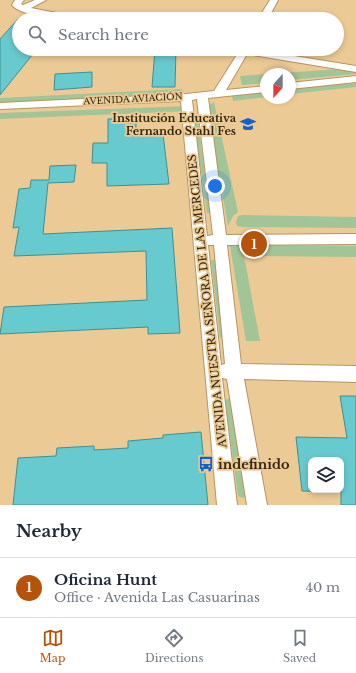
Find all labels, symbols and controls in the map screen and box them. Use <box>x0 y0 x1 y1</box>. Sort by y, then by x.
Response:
search box <box>12 12 344 56</box>
icon: search <box>26 23 48 45</box>
text: Search here <box>58 25 149 44</box>
north arrow <box>260 68 296 104</box>
street label: AVENIDA AVIACIÓN <box>82 90 183 107</box>
place label: Institución Educativa Fernando Stahl Fes <box>112 111 237 138</box>
school or university icon: Institución Educativa Fernando Stahl Fes <box>239 115 257 133</box>
street label: AVENIDA NUESTRA SEÑORA DE LAS MERCEDES <box>185 154 229 449</box>
your location <box>205 176 225 196</box>
pin: 1 <box>241 229 267 259</box>
bus stop icon: indefinido <box>197 455 215 473</box>
place label: indefinido <box>218 456 290 473</box>
map controls <box>308 457 344 493</box>
button: layers <box>308 457 344 493</box>
text: Nearby <box>16 521 82 542</box>
text: Oficina Hunt <box>54 570 157 589</box>
text: 1 <box>26 579 32 596</box>
text: 40 m <box>305 579 340 596</box>
text: Office · Avenida Las Casuarinas <box>54 589 260 606</box>
tab: Map <box>40 627 65 665</box>
tab: Directions <box>145 627 203 665</box>
tab: Saved <box>283 627 316 665</box>

